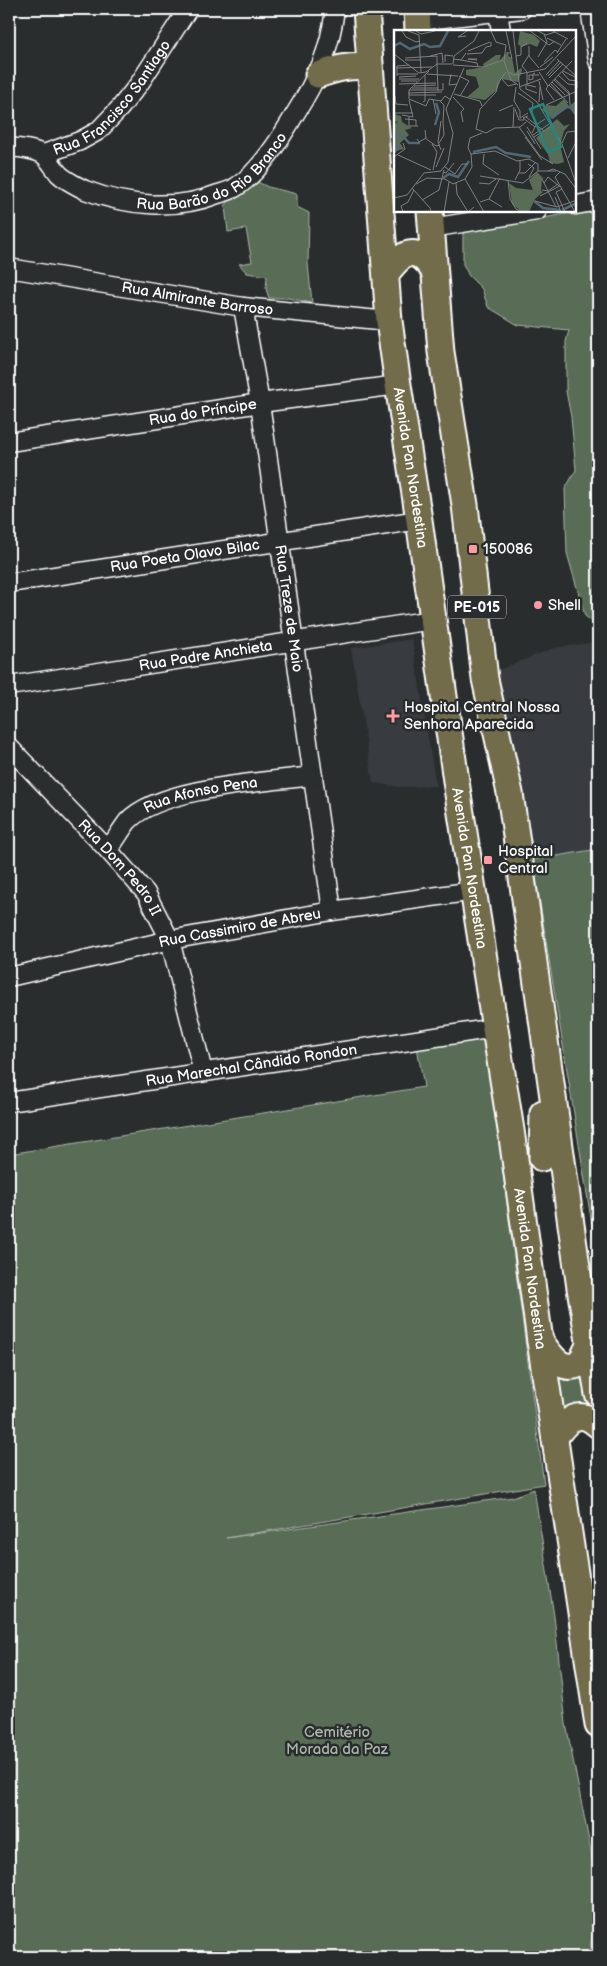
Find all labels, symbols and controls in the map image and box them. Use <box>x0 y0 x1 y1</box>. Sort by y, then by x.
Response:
inset map <box>394 30 577 212</box>
street label: Rua Francisco Santiago <box>50 37 175 160</box>
street label: Rua Barão do Rio Branco <box>136 129 291 215</box>
street label: Rua Almirante Barroso <box>120 278 274 320</box>
street label: Avenida Pan Nordestina <box>388 386 432 549</box>
street label: Rua do Príncipe <box>148 395 258 430</box>
street label: Rua Poeta Olavo Bilac <box>109 535 261 577</box>
place label: 150086 <box>483 540 533 559</box>
marker: 150086 <box>467 543 479 555</box>
street label: Rua Treze de Maio <box>270 544 307 673</box>
road number: PE-015 <box>448 596 506 618</box>
place label: Shell <box>548 596 581 615</box>
marker: Shell <box>532 599 544 611</box>
street label: Rua Padre Anchieta <box>138 636 274 676</box>
place label: Hospital Central Nossa Senhora Aparecida <box>404 698 560 734</box>
marker: Hospital Central Nossa Senhora Aparecida <box>386 709 400 723</box>
street label: Rua Afonso Pena <box>140 773 259 818</box>
street label: Avenida Pan Nordestina <box>447 786 491 950</box>
street label: Rua Dom Pedro II <box>74 815 165 919</box>
place label: Hospital Central <box>498 842 553 878</box>
marker: Hospital Central <box>482 854 494 866</box>
street label: Rua Cassimiro de Abreu <box>157 904 322 952</box>
street label: Rua Marechal Cândido Rondon <box>144 1040 358 1091</box>
street label: Avenida Pan Nordestina <box>509 1187 550 1351</box>
park label: Cemitério Morada da Paz <box>286 1723 389 1759</box>

